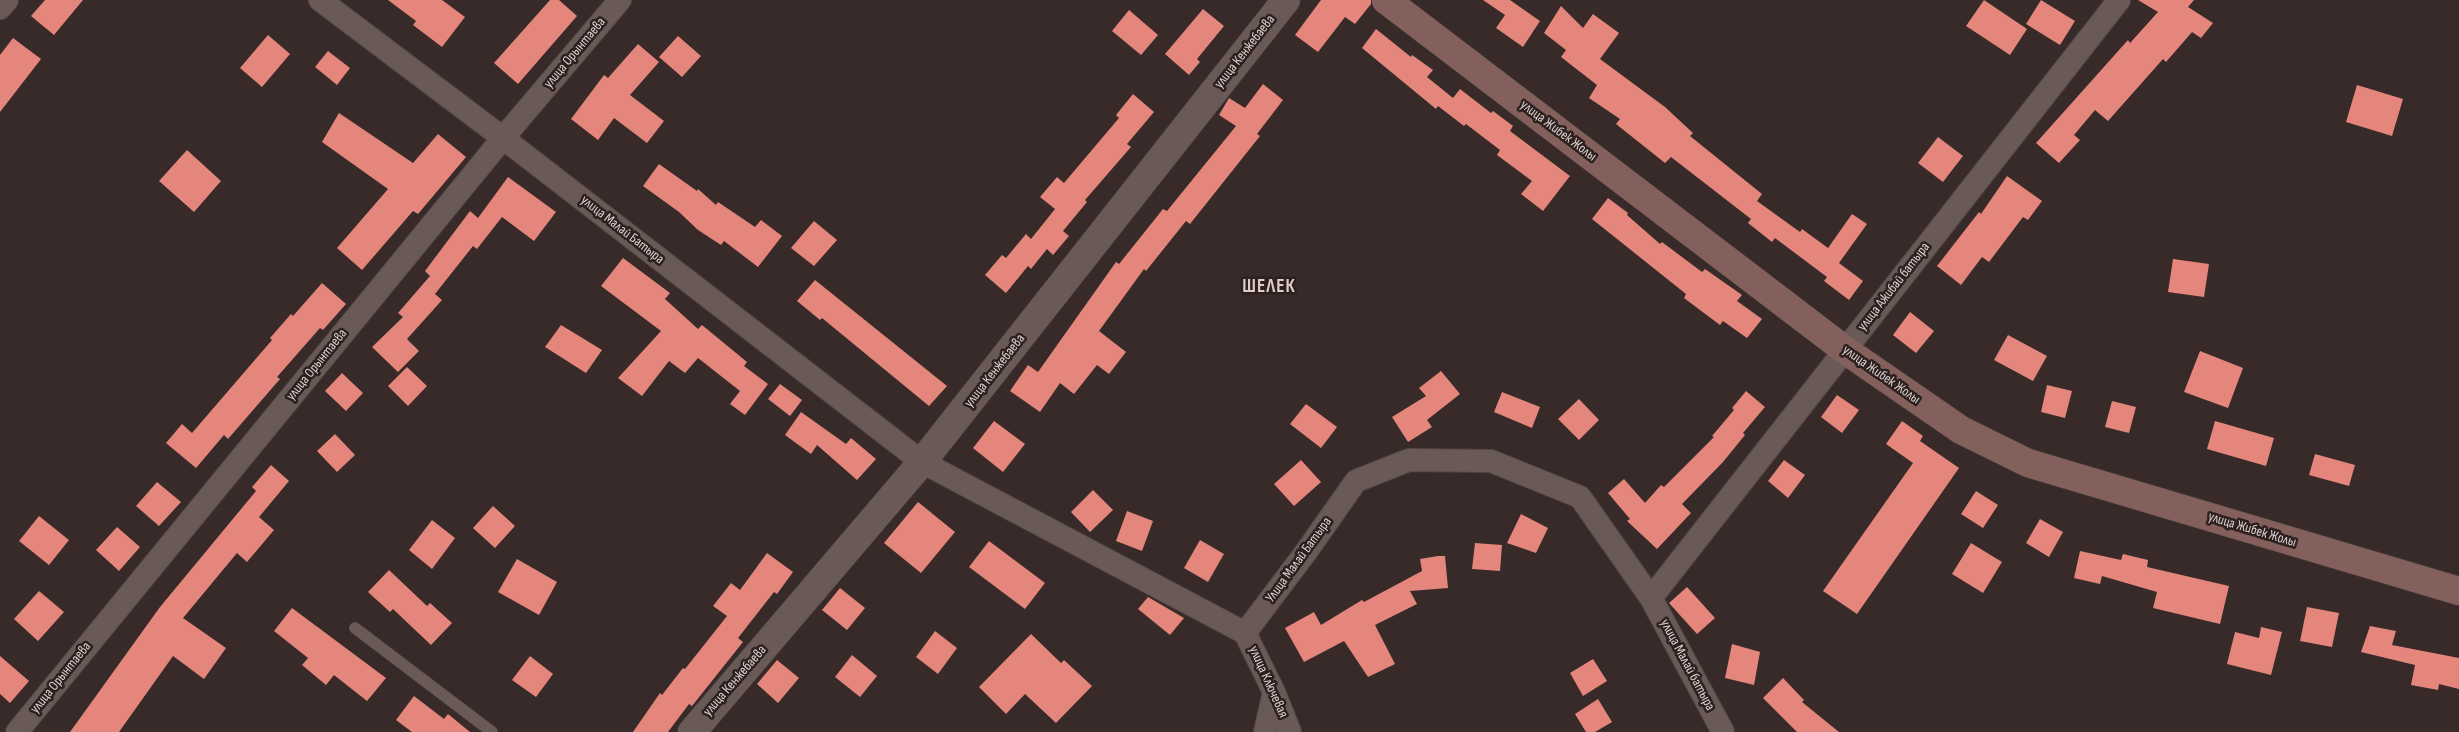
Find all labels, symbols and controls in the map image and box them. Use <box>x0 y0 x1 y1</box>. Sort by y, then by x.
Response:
street label: улица Кенжебаева <box>1211 12 1279 92</box>
street label: улица Орынтаева <box>541 14 609 92</box>
street label: улица Жибек Жолы <box>1517 97 1599 165</box>
street label: улица Малай Батыра <box>577 192 667 268</box>
street label: улица Ажибай батыра <box>1854 239 1934 335</box>
district label: ШЕЛЕК <box>1242 276 1296 298</box>
street label: улица Орынтаева <box>283 326 351 404</box>
street label: улица Кенжебаева <box>961 331 1029 411</box>
street label: улица Жибек Жолы <box>1839 342 1923 408</box>
street label: улица Жибек Жолы <box>2206 509 2298 551</box>
street label: Улица Малай Батыра <box>1262 514 1336 606</box>
street label: улица Малай батыра <box>1656 616 1718 714</box>
street label: улица Орынтаева <box>27 639 95 717</box>
street label: улица Кенжебаева <box>700 642 770 720</box>
street label: улица Ключевая <box>1245 644 1291 720</box>

